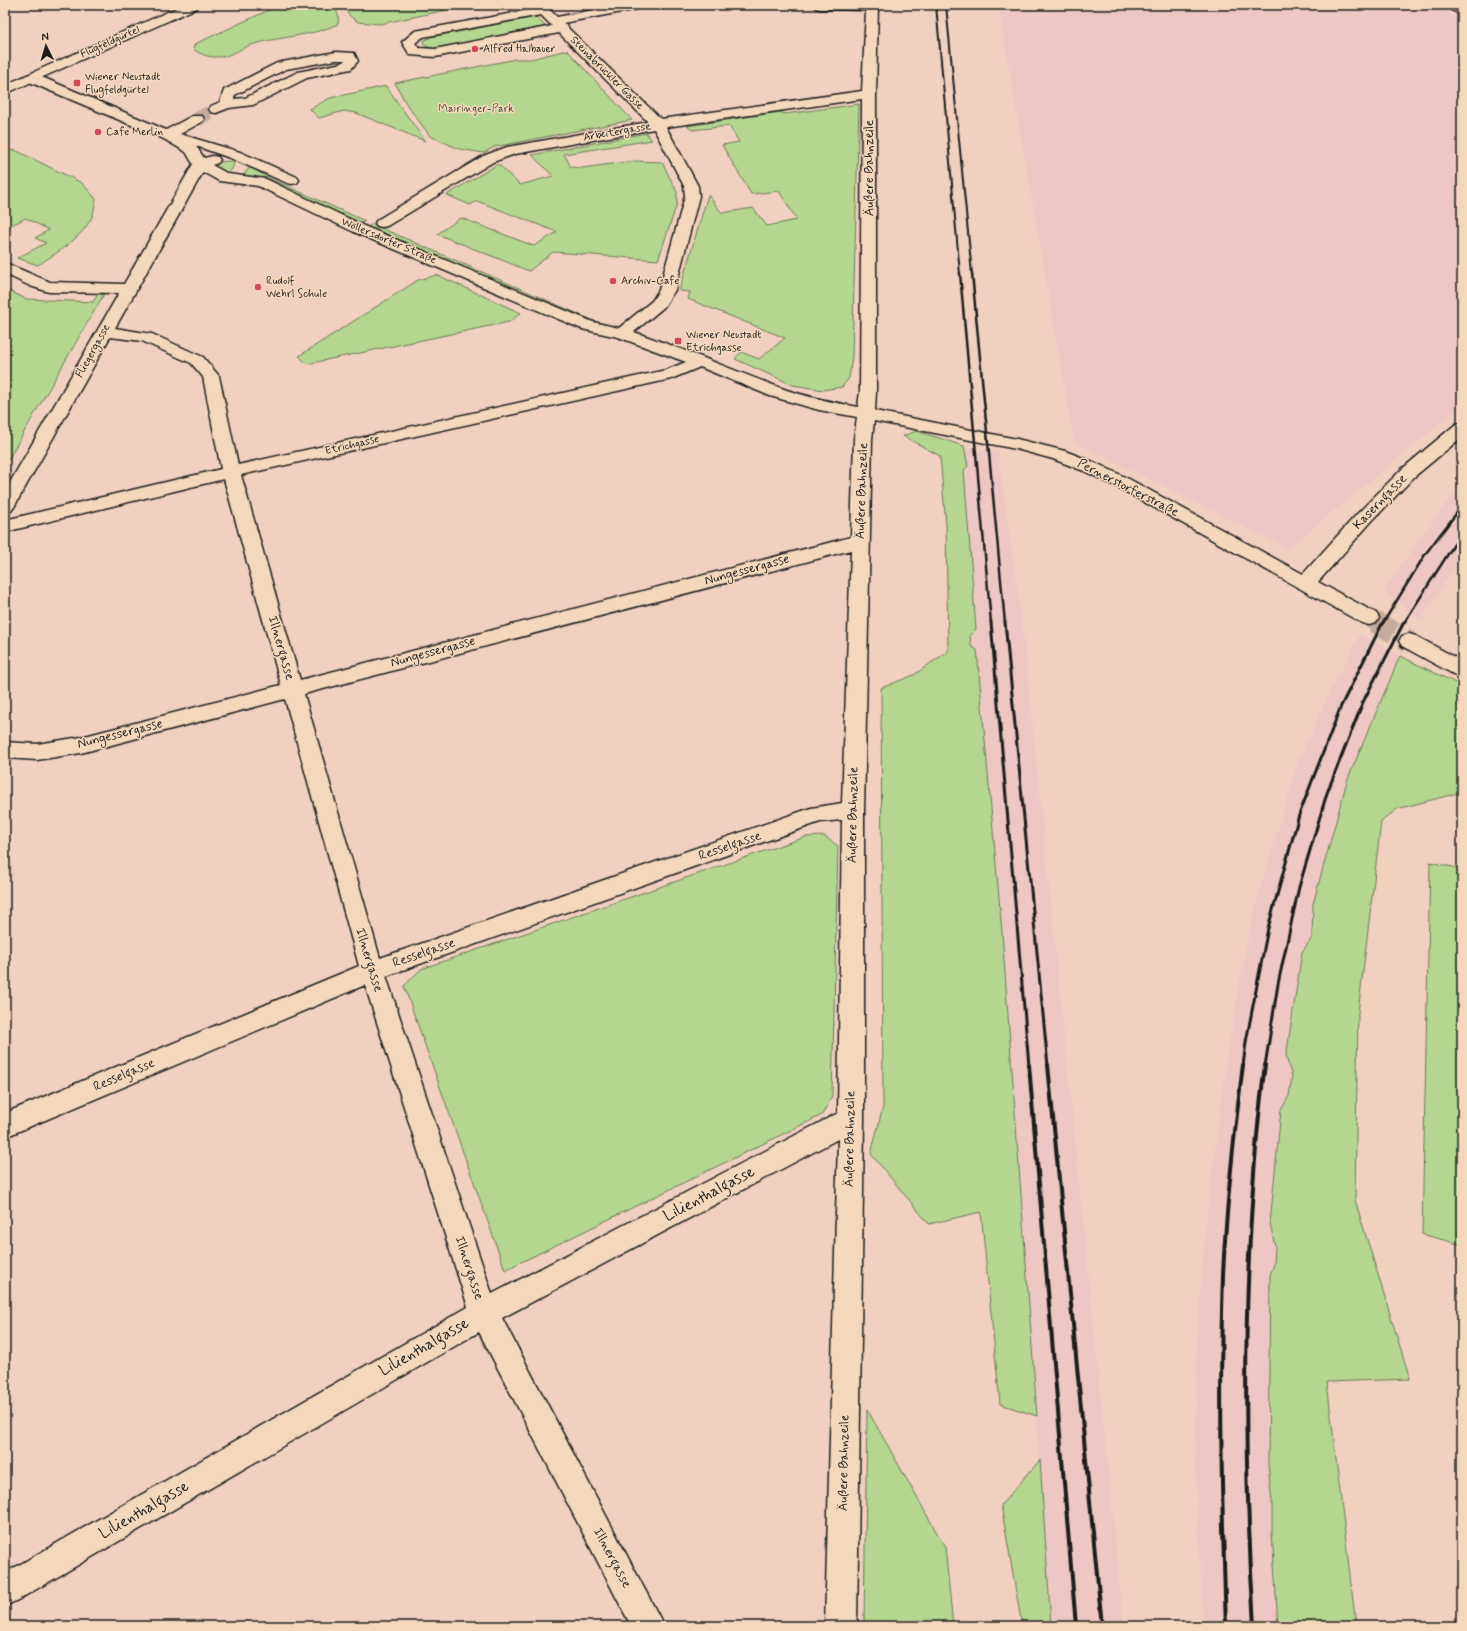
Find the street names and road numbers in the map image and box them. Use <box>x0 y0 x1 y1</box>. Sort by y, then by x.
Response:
street label: Flugfeldgürtel <box>78 23 142 62</box>
street label: Steinabrückler Gasse <box>567 33 647 113</box>
street label: Arbeitergasse <box>582 119 653 146</box>
street label: Äußere Bahnzeile <box>861 120 878 216</box>
street label: Wöllersdorfer Straße <box>339 215 439 268</box>
street label: Fliegergasse <box>73 321 115 381</box>
street label: Etrichgasse <box>323 432 381 458</box>
street label: Äußere Bahnzeile <box>852 442 872 540</box>
street label: Pernerstorferstraße <box>1074 455 1182 521</box>
street label: Kaserngasse <box>1349 471 1412 535</box>
street label: Nungessergasse <box>703 550 792 590</box>
street label: Illnergasse <box>262 614 298 683</box>
street label: Nungessergasse <box>389 632 478 672</box>
street label: Nungessergasse <box>76 715 165 754</box>
street label: Äußere Bahnzeile <box>844 767 862 863</box>
street label: Resselgasse <box>696 827 764 867</box>
street label: Illnergasse <box>349 926 387 995</box>
street label: Resselgasse <box>390 934 458 974</box>
street label: Resselgasse <box>91 1054 158 1097</box>
street label: Äußere Bahnzeile <box>841 1091 859 1187</box>
street label: Lilienthalgasse <box>660 1161 759 1228</box>
street label: Illnergasse <box>449 1234 487 1303</box>
street label: Lilienthalgasse <box>375 1313 474 1382</box>
street label: Äußere Bahnzeile <box>835 1415 853 1511</box>
street label: Lilienthalgasse <box>95 1476 194 1545</box>
street label: Illnergasse <box>587 1525 635 1592</box>

